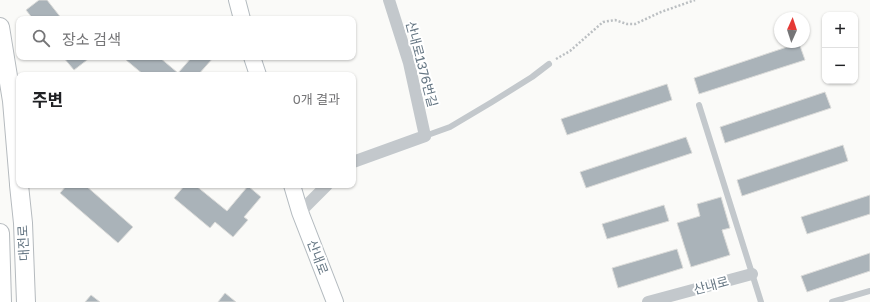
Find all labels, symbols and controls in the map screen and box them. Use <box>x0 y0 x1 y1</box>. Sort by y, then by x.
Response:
north arrow <box>774 12 810 48</box>
map controls <box>822 12 858 84</box>
button: + <box>822 12 858 48</box>
search box <box>16 16 356 60</box>
street label: 산내로1376번길 <box>403 19 441 109</box>
icon: search <box>30 27 52 49</box>
text: 장소 검색 <box>62 30 121 48</box>
button: − <box>822 48 858 84</box>
text: 주변 <box>32 89 63 110</box>
text: 0개 결과 <box>293 91 340 107</box>
street label: 대전로 <box>14 225 32 261</box>
street label: 산내로 <box>304 237 332 277</box>
street label: 산내로 <box>692 273 730 297</box>

